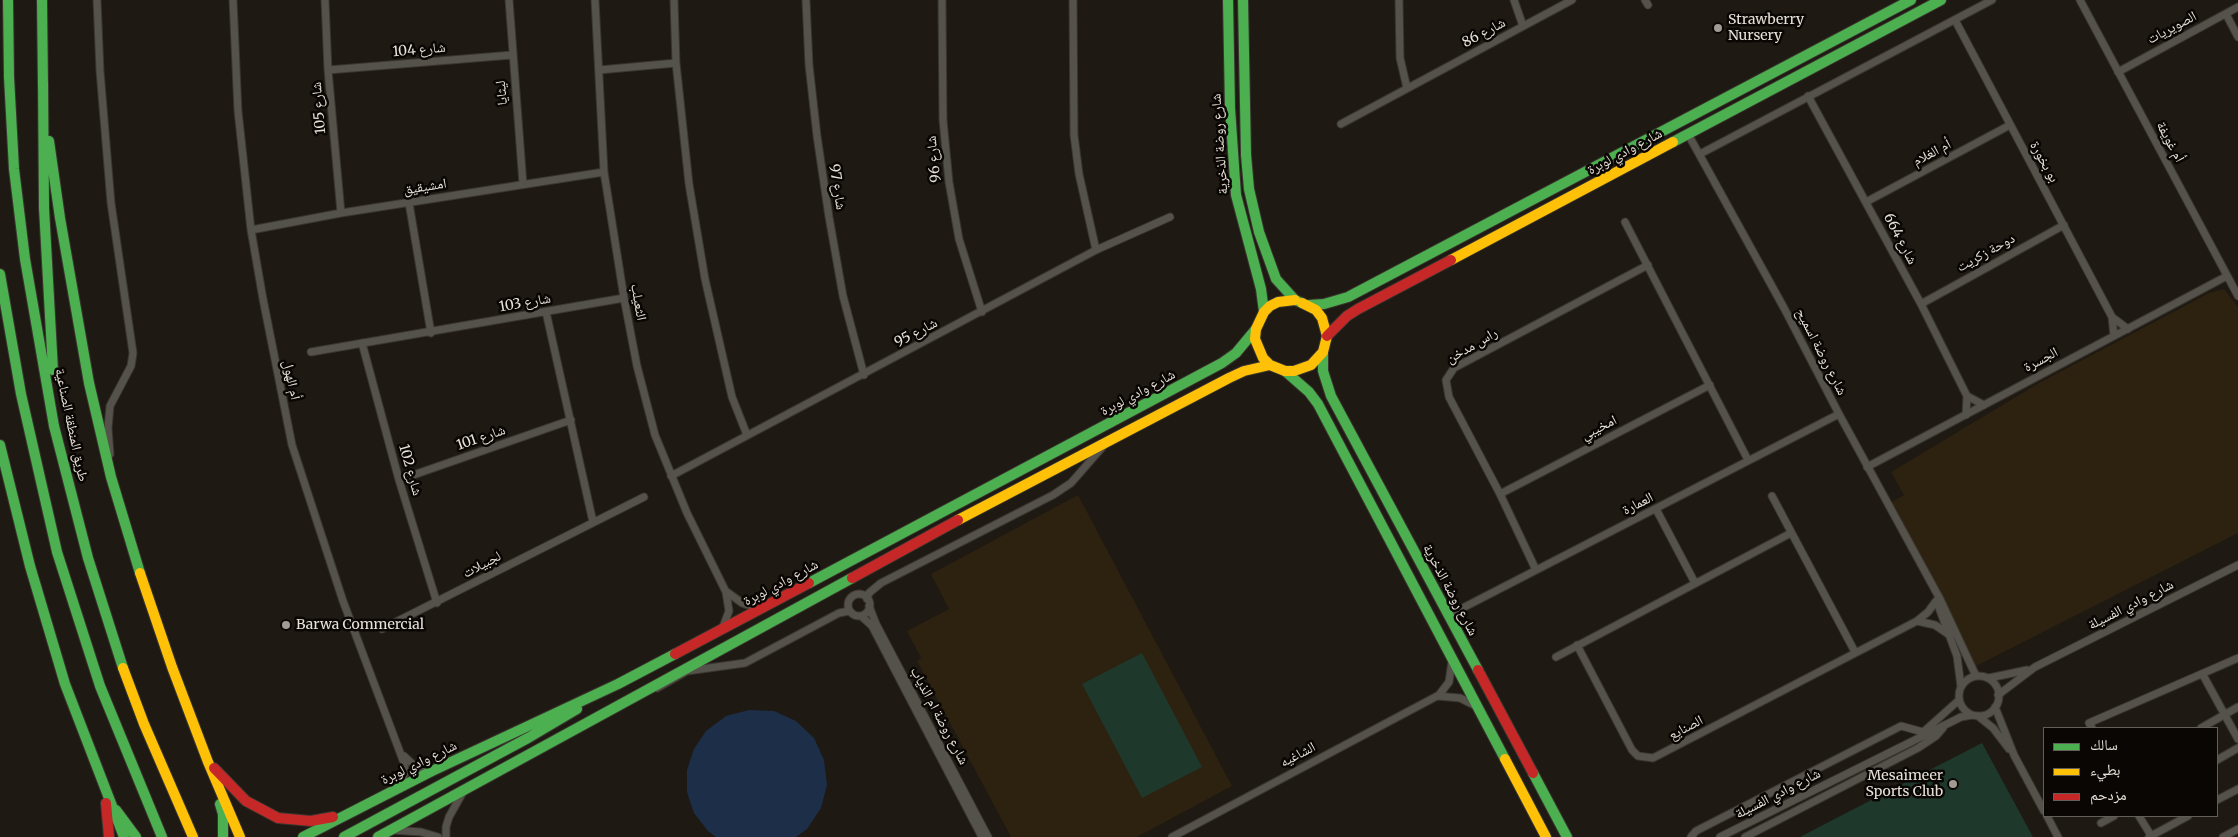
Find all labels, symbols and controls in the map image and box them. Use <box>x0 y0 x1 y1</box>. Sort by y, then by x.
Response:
street label: الصويريات <box>2145 8 2199 48</box>
place label: Strawberry Nursery <box>1728 12 1804 44</box>
street label: شارع 86 <box>1459 15 1509 51</box>
marker: Strawberry Nursery <box>1712 22 1724 34</box>
street label: شارع 104 <box>392 39 446 61</box>
street label: ليثايا <box>493 80 511 106</box>
street label: شارع 105 <box>308 81 330 135</box>
street label: شارع روضة الذخرية <box>1208 93 1232 195</box>
street label: أم غويفة <box>2152 119 2188 165</box>
street label: شارع وادي لوبرة <box>1585 125 1665 179</box>
street label: شارع 96 <box>923 135 945 183</box>
street label: أم الغلام <box>1910 136 1954 170</box>
street label: بو بخورة <box>2026 138 2062 186</box>
street label: شارع 97 <box>825 163 849 211</box>
street label: امشيقيق <box>402 175 448 199</box>
street label: شارع 664 <box>1880 211 1920 267</box>
street label: دوحة زكريت <box>1954 230 2018 276</box>
street label: الثعيلب <box>627 282 649 322</box>
street label: شارع 103 <box>498 290 552 316</box>
street label: شارع روضة اسميح <box>1792 306 1850 398</box>
street label: شارع 95 <box>892 315 940 351</box>
street label: راس مدخن <box>1443 325 1501 367</box>
street label: الجسرة <box>2021 344 2061 376</box>
street label: أم الهول <box>279 359 303 401</box>
street label: شارع وادي لوبرة <box>1098 366 1178 420</box>
street label: طريق المنطقة الصناعية <box>51 367 91 483</box>
street label: امخيبي <box>1578 412 1620 444</box>
street label: شارع 101 <box>454 422 508 454</box>
street label: شارع 102 <box>395 442 425 498</box>
street label: العمارة <box>1620 489 1656 519</box>
street label: شارع روضة الذخرية <box>1419 541 1481 639</box>
street label: لجبيلات <box>460 548 504 582</box>
street label: شارع وادي لوبرة <box>741 556 821 610</box>
street label: شارع وادي الفسيلة <box>2086 576 2176 634</box>
place label: Barwa Commercial <box>296 617 424 633</box>
marker: Barwa Commercial <box>280 619 292 631</box>
street label: شارع روضة ام الذياب <box>906 664 972 768</box>
street label: الصنايع <box>1666 712 1706 744</box>
legend <box>2043 727 2218 817</box>
text: سالك <box>2090 735 2118 754</box>
street label: شارع وادي لوبرة <box>378 737 460 789</box>
street label: الشاغيه <box>1277 739 1319 771</box>
text: بطيء <box>2090 760 2120 779</box>
street label: شارع وادي الفسيلة <box>1733 765 1823 823</box>
place label: Mesaimeer Sports Club <box>1866 768 1943 800</box>
marker: Mesaimeer Sports Club <box>1947 778 1959 790</box>
text: مزدحم <box>2090 785 2127 804</box>

